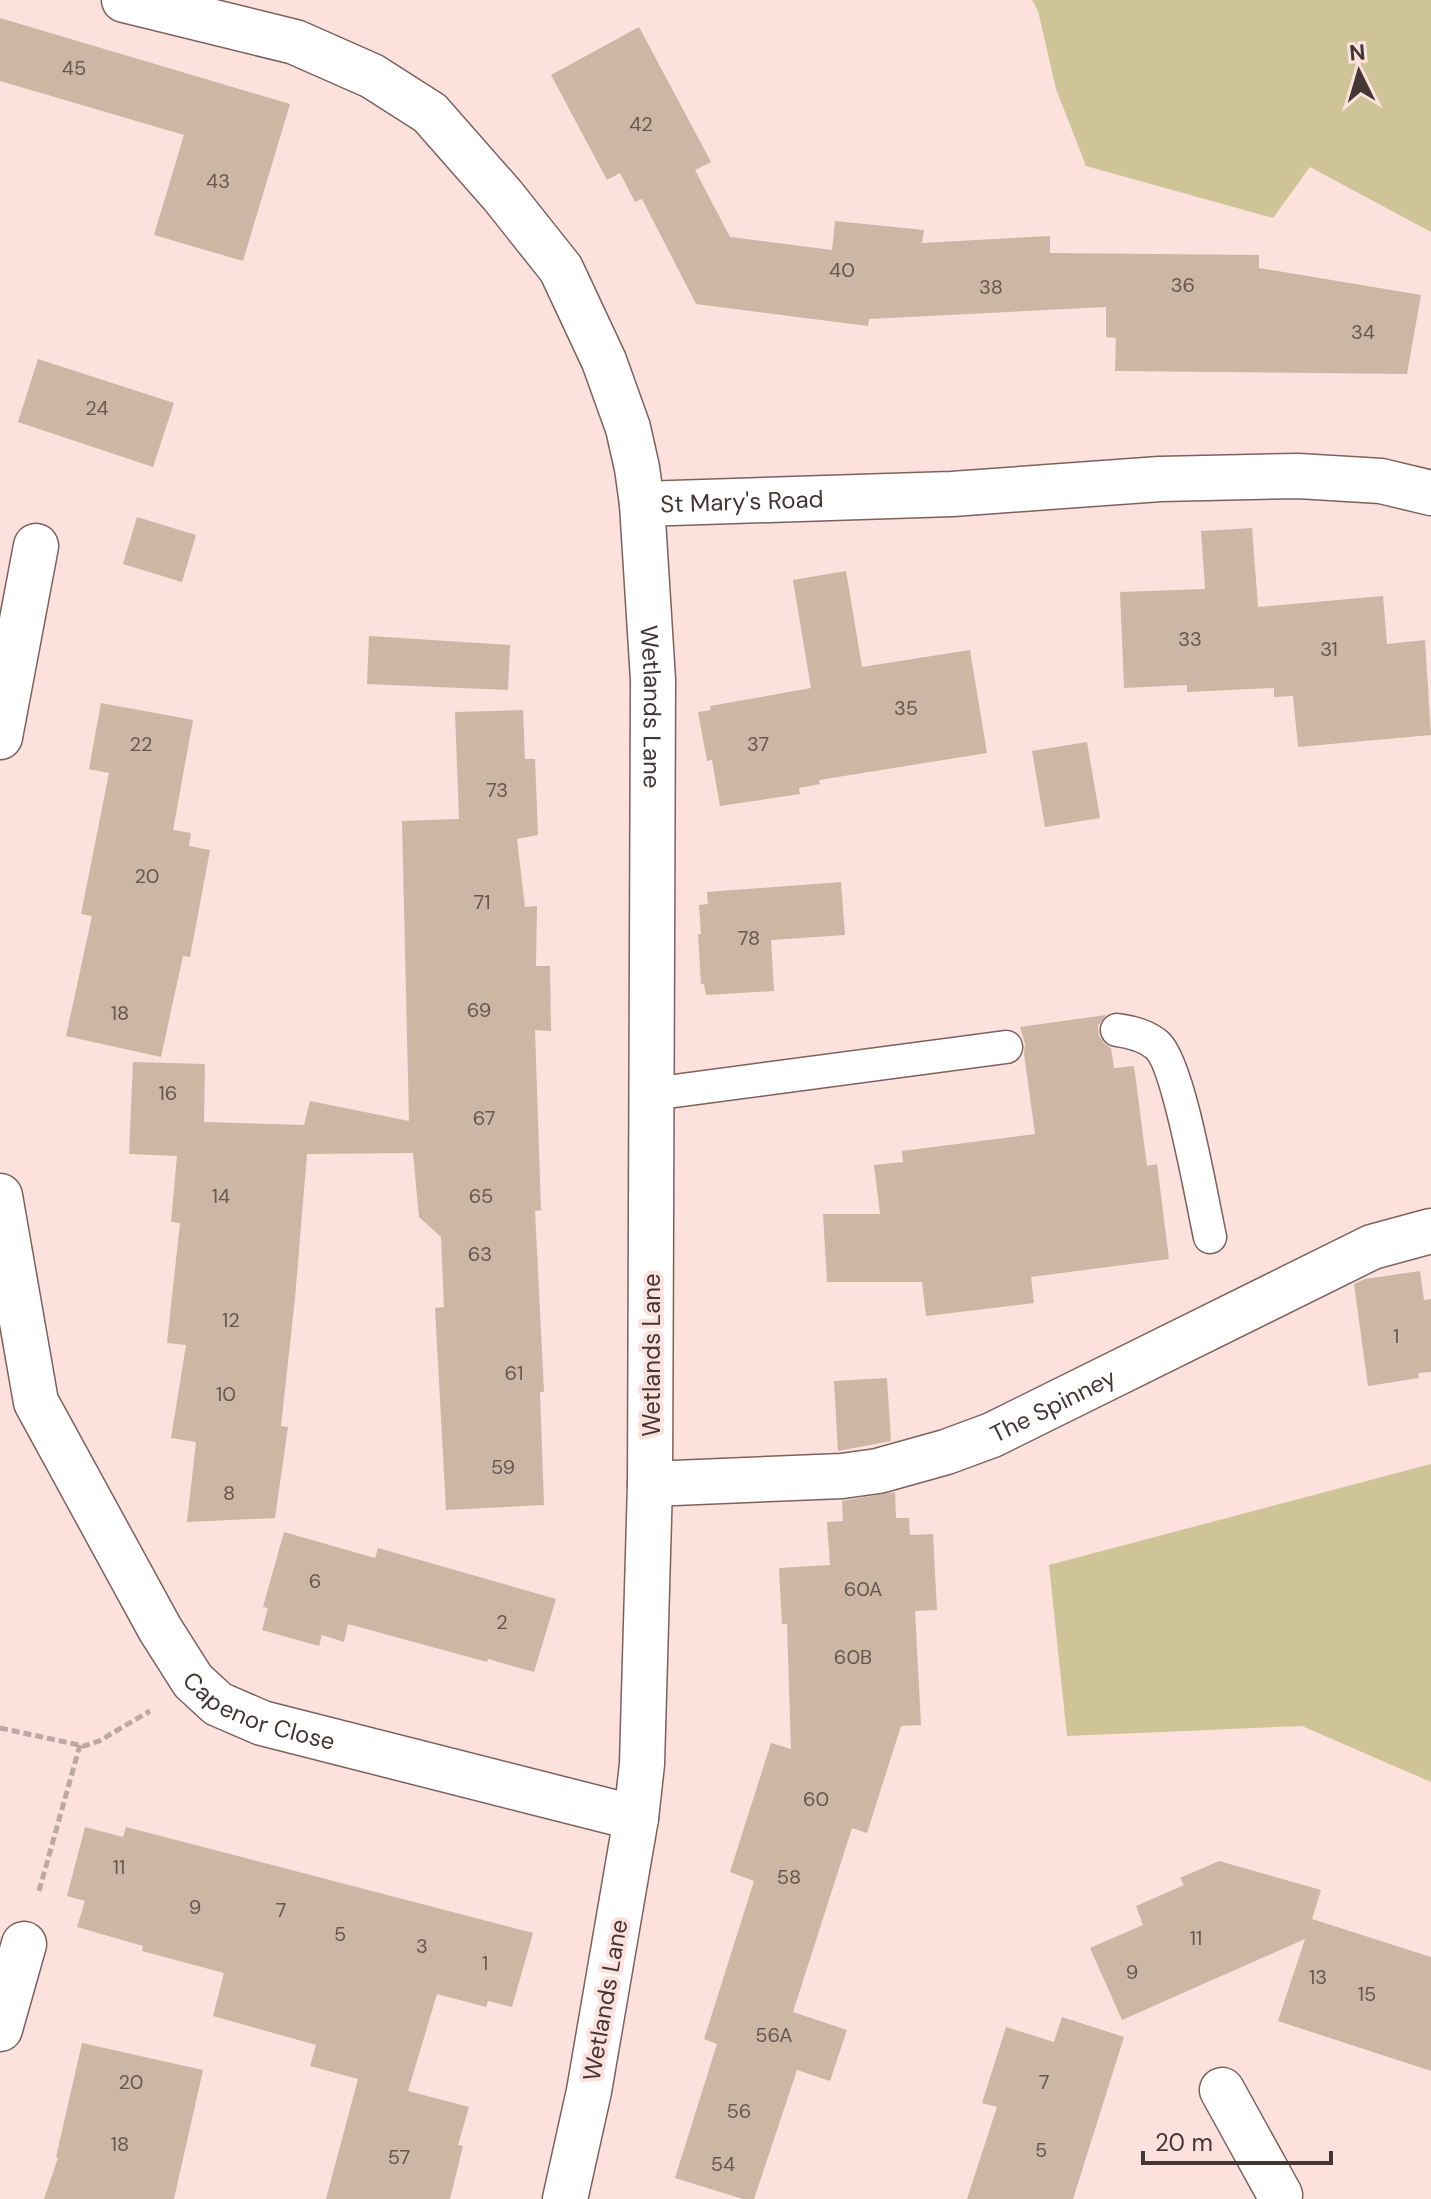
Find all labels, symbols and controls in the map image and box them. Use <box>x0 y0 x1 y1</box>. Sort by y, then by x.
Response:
north arrow <box>1319 32 1399 112</box>
text: N <box>1348 37 1367 68</box>
house number: 45 <box>62 55 86 81</box>
house number: 42 <box>629 111 653 137</box>
house number: 43 <box>206 168 230 194</box>
house number: 40 <box>829 257 855 283</box>
house number: 36 <box>1171 272 1195 298</box>
house number: 38 <box>979 274 1003 300</box>
house number: 34 <box>1351 319 1375 345</box>
house number: 24 <box>85 395 109 421</box>
street label: St Mary's Road <box>660 483 824 519</box>
street label: Wetlands Lane <box>634 624 669 789</box>
house number: 33 <box>1178 626 1202 652</box>
house number: 31 <box>1320 636 1338 662</box>
house number: 35 <box>894 695 918 721</box>
house number: 22 <box>129 731 153 757</box>
house number: 37 <box>747 731 769 757</box>
house number: 73 <box>486 777 508 803</box>
house number: 20 <box>135 863 160 889</box>
house number: 71 <box>474 889 491 915</box>
house number: 78 <box>738 925 760 951</box>
house number: 69 <box>467 997 491 1023</box>
house number: 18 <box>111 1000 129 1026</box>
house number: 16 <box>159 1080 177 1106</box>
house number: 67 <box>473 1105 495 1131</box>
house number: 14 <box>212 1183 230 1209</box>
house number: 65 <box>469 1183 493 1209</box>
house number: 63 <box>468 1241 492 1267</box>
street label: Wetlands Lane <box>636 1273 667 1437</box>
house number: 12 <box>222 1307 240 1333</box>
house number: 1 <box>1393 1323 1399 1349</box>
house number: 61 <box>505 1360 523 1386</box>
street label: The Spinney <box>985 1361 1121 1449</box>
house number: 10 <box>216 1381 236 1407</box>
house number: 59 <box>491 1454 515 1480</box>
house number: 8 <box>223 1480 235 1506</box>
house number: 6 <box>309 1568 321 1594</box>
house number: 60A <box>844 1576 882 1602</box>
house number: 2 <box>496 1609 508 1635</box>
house number: 60B <box>834 1644 872 1670</box>
street label: Capenor Close <box>177 1664 339 1757</box>
house number: 60 <box>803 1786 829 1812</box>
house number: 11 <box>113 1854 125 1880</box>
house number: 58 <box>777 1864 801 1890</box>
house number: 9 <box>189 1894 201 1920</box>
house number: 7 <box>276 1897 286 1923</box>
street label: Wetlands Lane <box>576 1917 634 2083</box>
house number: 5 <box>334 1921 346 1947</box>
house number: 11 <box>1190 1925 1202 1951</box>
house number: 3 <box>416 1933 428 1959</box>
house number: 1 <box>482 1950 488 1976</box>
house number: 9 <box>1126 1959 1138 1985</box>
house number: 13 <box>1309 1964 1327 1990</box>
house number: 15 <box>1358 1981 1376 2007</box>
house number: 56A <box>755 2022 793 2048</box>
house number: 20 <box>119 2069 144 2095</box>
house number: 7 <box>1039 2069 1049 2095</box>
house number: 56 <box>727 2098 751 2124</box>
scale bar <box>1143 2115 1331 2165</box>
text: 20 m <box>1155 2127 1213 2158</box>
house number: 18 <box>111 2131 129 2157</box>
house number: 5 <box>1035 2137 1047 2163</box>
house number: 57 <box>388 2144 410 2170</box>
house number: 54 <box>711 2151 735 2177</box>

